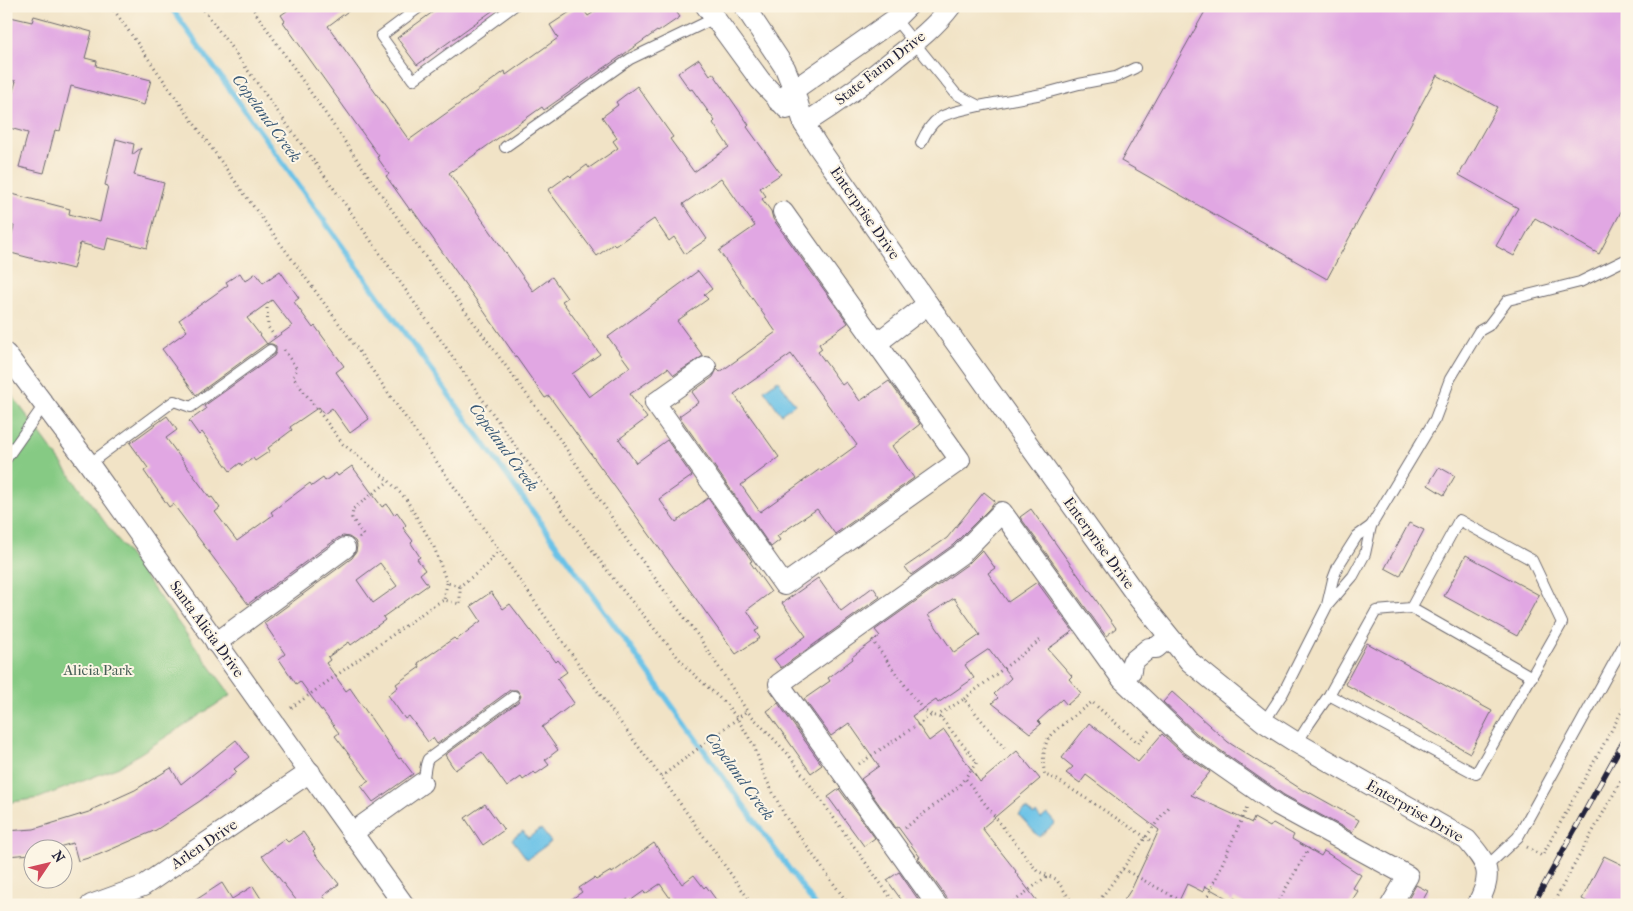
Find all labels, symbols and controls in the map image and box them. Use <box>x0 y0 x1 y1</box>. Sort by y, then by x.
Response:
street label: State Farm Drive <box>831 27 929 109</box>
water label: Copeland Creek <box>229 70 305 166</box>
street label: Enterprise Drive <box>826 163 904 263</box>
water label: Copeland Creek <box>466 399 542 495</box>
street label: Enterprise Drive <box>1060 494 1139 593</box>
street label: Santa Alicia Drive <box>166 577 248 681</box>
park label: Alicia Park <box>62 661 133 679</box>
water label: Copeland Creek <box>702 728 778 824</box>
street label: Enterprise Drive <box>1363 776 1467 846</box>
street label: Arlen Drive <box>167 815 241 873</box>
north arrow <box>22 838 72 888</box>
text: N <box>48 848 68 866</box>

